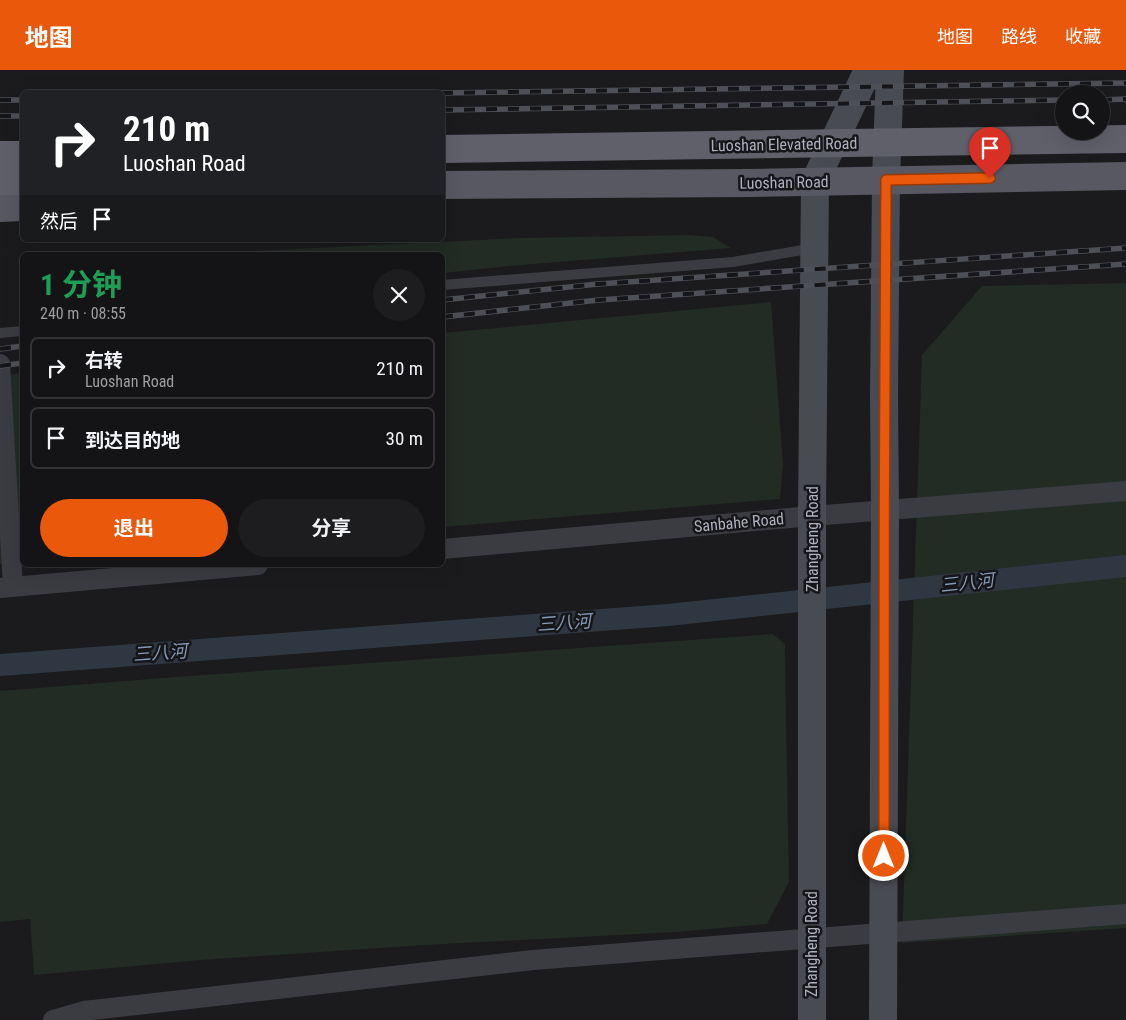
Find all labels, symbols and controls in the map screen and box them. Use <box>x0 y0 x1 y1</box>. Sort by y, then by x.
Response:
text: 地图 <box>25 24 73 52</box>
text: 地图 <box>937 26 973 47</box>
text: 路线 <box>1001 26 1037 47</box>
text: 收藏 <box>1065 26 1101 47</box>
map controls <box>1055 85 1110 140</box>
button: search <box>1055 85 1110 140</box>
text: 210 m <box>123 109 210 150</box>
icon: right <box>40 110 105 175</box>
pin <box>969 127 1011 178</box>
street label: Luoshan Elevated Road <box>711 134 857 155</box>
icon: arrive <box>976 134 1004 162</box>
text: Luoshan Road <box>123 151 246 176</box>
street label: Luoshan Road <box>739 172 829 193</box>
icon: arrive <box>88 205 116 233</box>
text: 然后 <box>40 210 78 233</box>
text: 1 分钟 <box>40 267 122 302</box>
button: close <box>373 269 425 321</box>
text: 240 m · 08:55 <box>40 304 126 323</box>
text: 右转 <box>85 349 123 372</box>
icon: right <box>42 354 70 382</box>
text: 210 m <box>376 357 423 380</box>
text: Luoshan Road <box>85 372 174 391</box>
icon: arrive <box>42 424 70 452</box>
text: 30 m <box>386 427 423 450</box>
text: 到达目的地 <box>85 429 180 452</box>
street label: Zhangheng Road <box>803 486 822 592</box>
button: 退出 <box>40 499 228 557</box>
button: 分享 <box>238 499 425 557</box>
street label: Sanbahe Road <box>693 509 785 536</box>
water label: 三八河 <box>939 569 998 596</box>
water label: 三八河 <box>536 610 595 635</box>
water label: 三八河 <box>132 640 191 665</box>
position arrow <box>857 829 909 881</box>
street label: Zhangheng Road <box>802 891 821 997</box>

